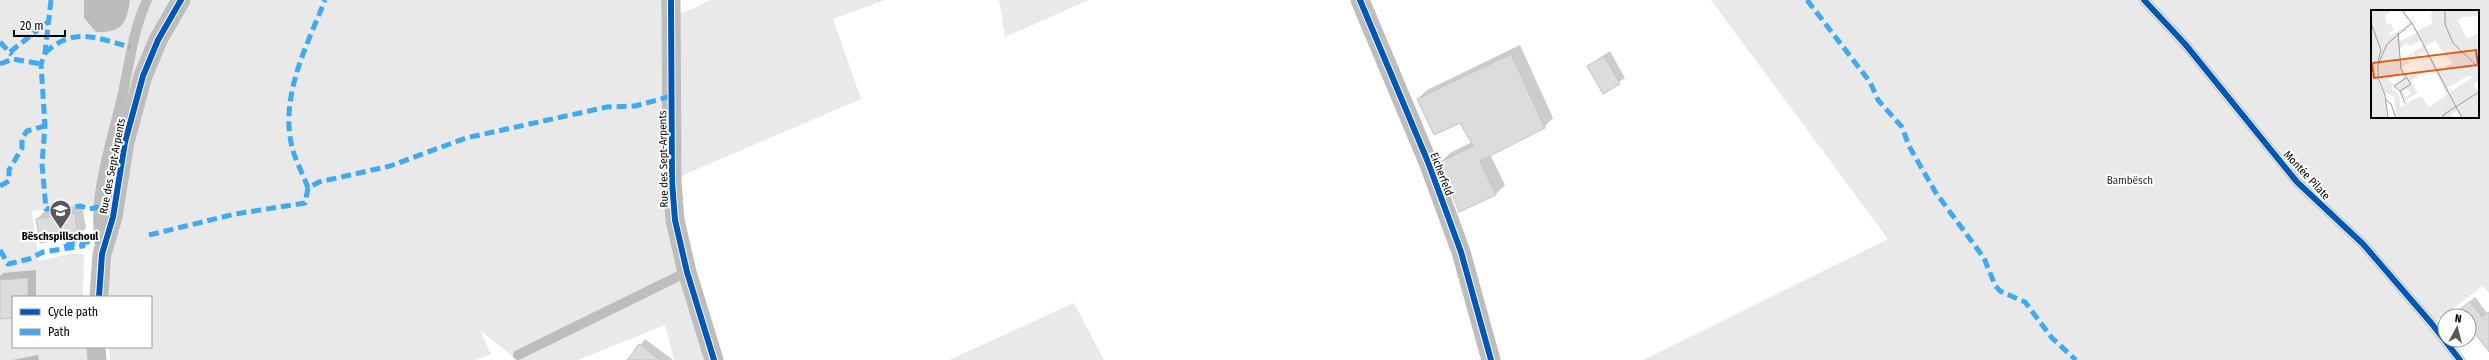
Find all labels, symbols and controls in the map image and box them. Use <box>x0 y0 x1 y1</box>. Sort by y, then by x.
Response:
inset map <box>2371 10 2479 118</box>
scale bar <box>14 12 65 38</box>
text: 20 m <box>20 19 44 33</box>
street label: Rue des Sept-Arpents <box>656 110 671 208</box>
street label: Rue des Sept-Arpents <box>97 117 128 215</box>
street label: Montée Pilate <box>2281 148 2333 202</box>
street label: Eicherfeld <box>1427 151 1456 198</box>
park label: Bambësch <box>2107 174 2153 187</box>
school or university icon: Bëschspillschoul <box>47 197 73 230</box>
place label: Bëschspillschoul <box>22 230 99 243</box>
legend <box>12 296 152 348</box>
text: Cycle path <box>48 305 98 319</box>
north arrow <box>2437 308 2477 348</box>
text: N <box>2454 312 2462 325</box>
text: Path <box>48 325 70 339</box>

